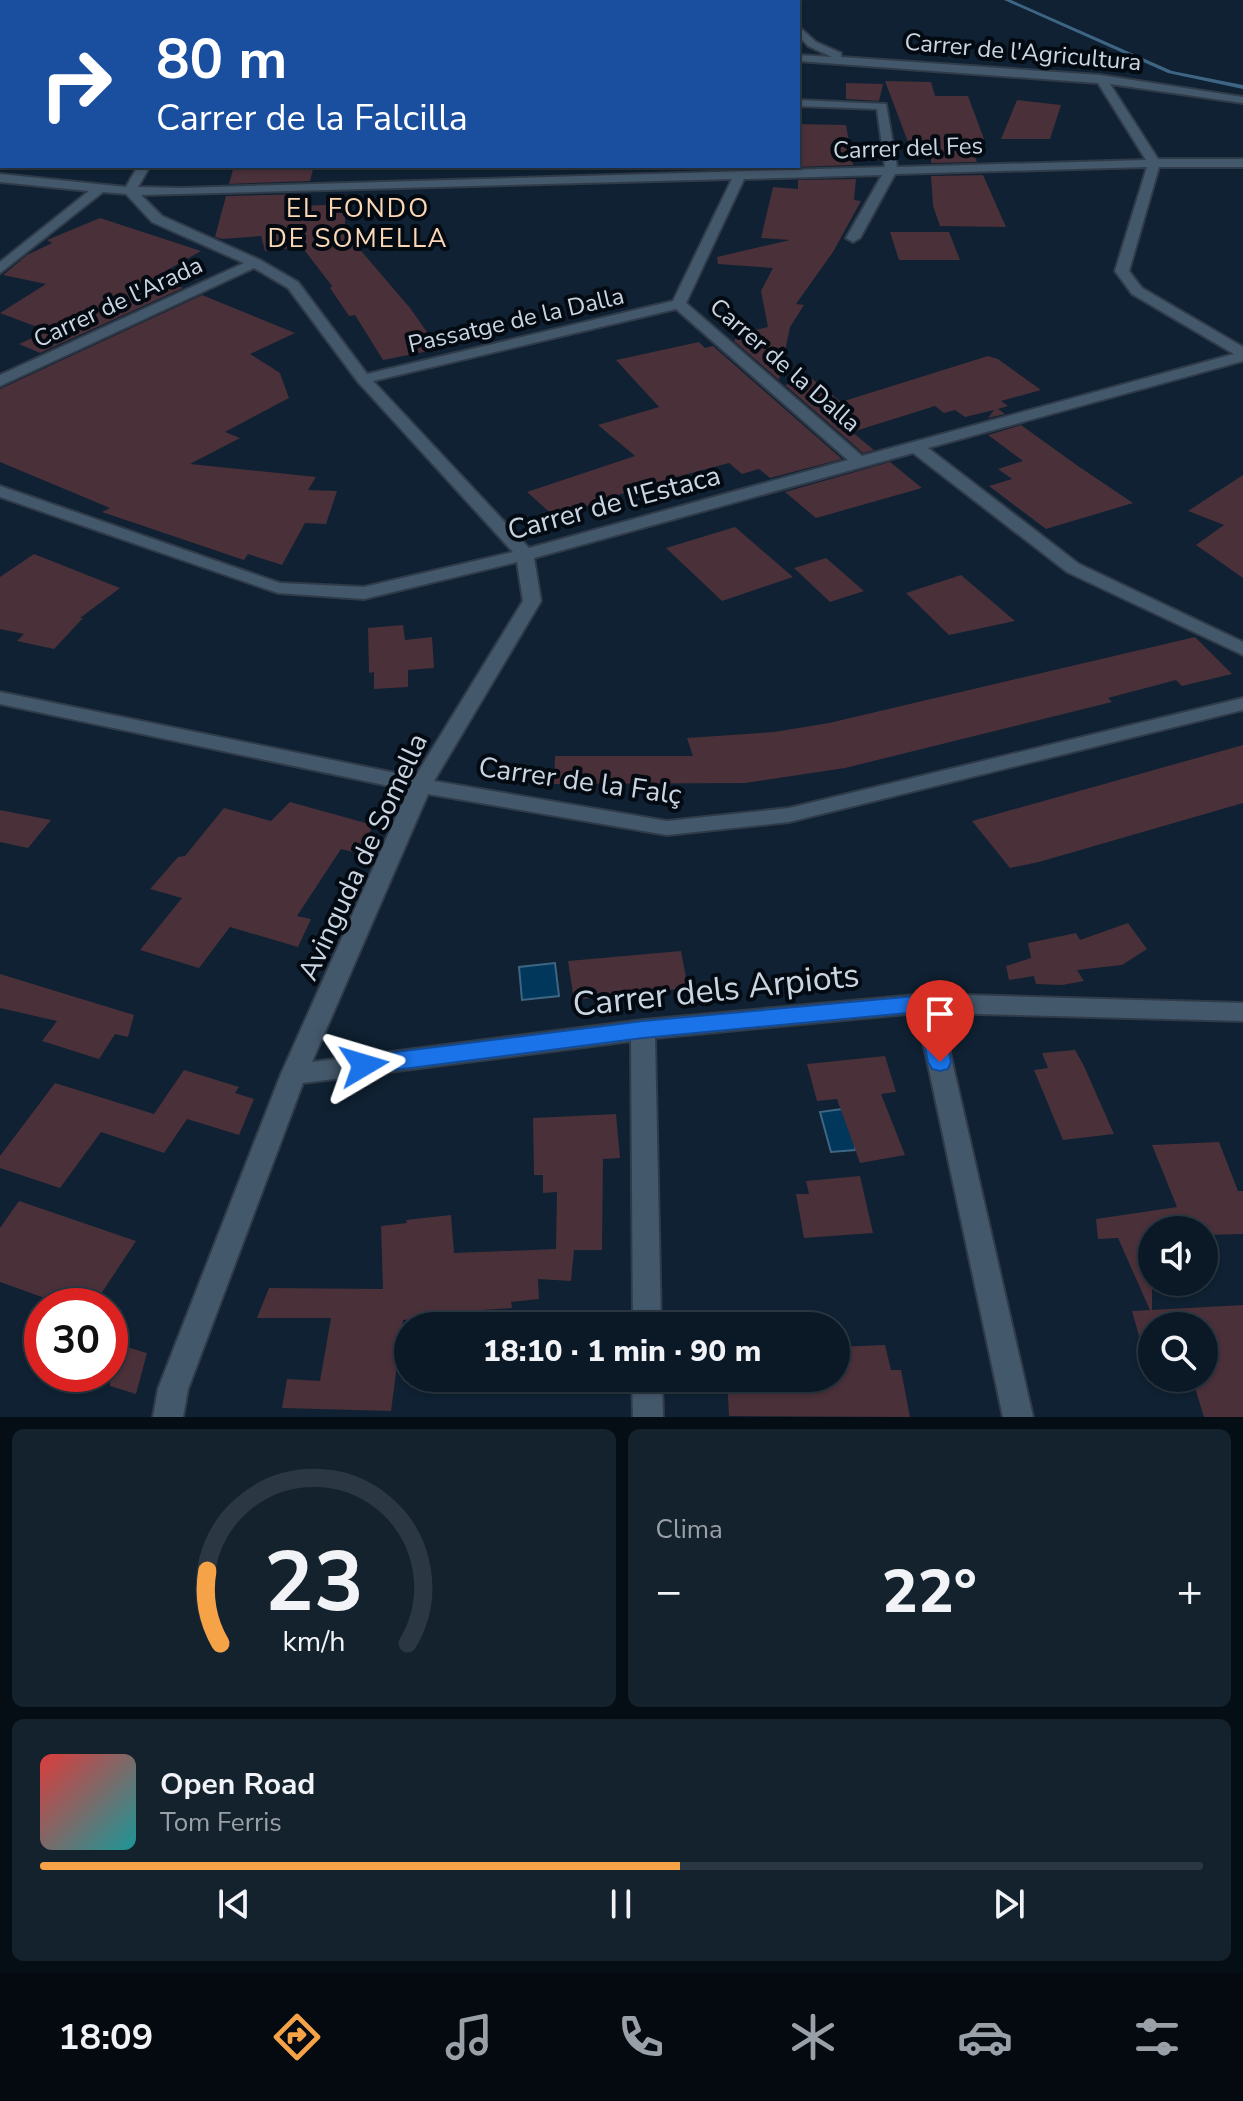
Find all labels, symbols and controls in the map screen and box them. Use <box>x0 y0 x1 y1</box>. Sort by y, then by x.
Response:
text: 80 m <box>156 21 287 98</box>
street label: Carrer de l'Agricultura <box>903 26 1143 78</box>
icon: right <box>24 32 128 136</box>
text: Carrer de la Falcilla <box>156 94 468 143</box>
street label: Carrer del Fes <box>832 129 984 167</box>
district label: EL FONDO DE SOMELLA <box>267 191 449 256</box>
street label: Carrer de l'Arada <box>28 249 208 355</box>
street label: Passatge de la Dalla <box>405 280 627 360</box>
street label: Carrer de la Dalla <box>703 291 867 439</box>
street label: Carrer de l'Estaca <box>503 456 725 550</box>
street label: Avinguda de Somella <box>289 727 437 987</box>
street label: Carrer de la Falç <box>476 748 684 814</box>
street label: Carrer dels Arpiots <box>570 952 862 1028</box>
pin <box>906 980 974 1062</box>
icon: arrive <box>918 992 962 1036</box>
position arrow <box>322 1023 406 1107</box>
map controls <box>1138 1216 1218 1392</box>
button: sound <box>1138 1216 1218 1296</box>
speed limit sign: 30 <box>24 1288 128 1392</box>
button: search <box>1138 1312 1218 1392</box>
text: 18:10 · 1 min · 90 m <box>483 1331 761 1372</box>
text: Clima <box>656 1512 723 1547</box>
text: 23 <box>264 1526 364 1639</box>
text: 22° <box>882 1551 977 1633</box>
text: − <box>656 1562 682 1622</box>
text: + <box>1177 1562 1203 1622</box>
text: km/h <box>282 1622 345 1661</box>
text: Open Road <box>160 1764 315 1805</box>
text: Tom Ferris <box>160 1805 282 1840</box>
icon: previous <box>212 1882 256 1926</box>
icon: pause <box>599 1882 643 1926</box>
icon: next <box>987 1882 1031 1926</box>
icon: directions <box>269 2009 325 2065</box>
icon: music <box>441 2009 497 2065</box>
icon: phone <box>613 2009 669 2065</box>
icon: climate <box>785 2009 841 2065</box>
icon: car <box>957 2009 1013 2065</box>
icon: filters <box>1129 2009 1185 2065</box>
text: 18:09 <box>58 2013 153 2062</box>

